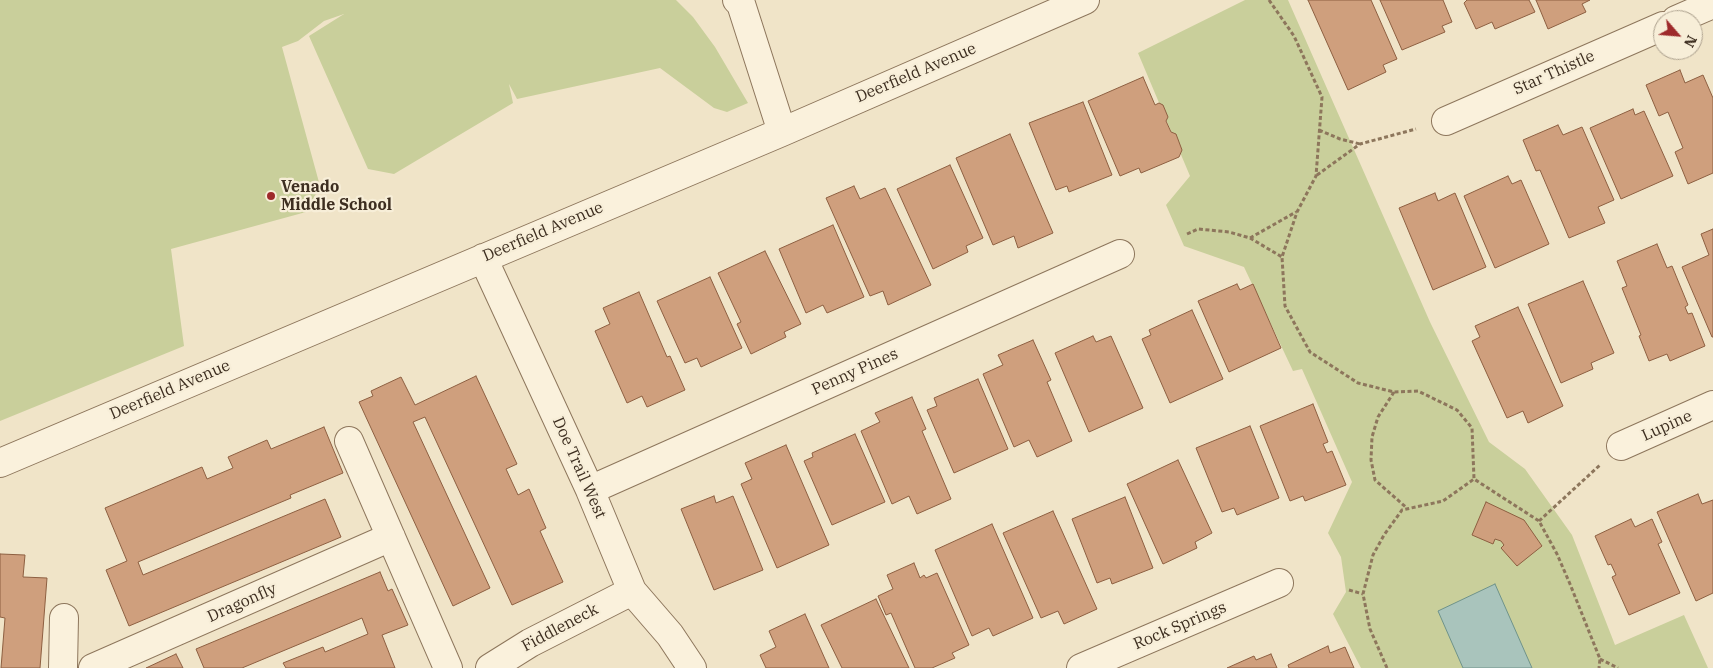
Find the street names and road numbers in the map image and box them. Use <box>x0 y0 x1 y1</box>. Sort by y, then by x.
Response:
street label: Deerfield Avenue <box>853 39 979 107</box>
street label: Star Thistle <box>1510 47 1598 99</box>
street label: Deerfield Avenue <box>480 198 606 266</box>
street label: Penny Pines <box>809 344 901 400</box>
street label: Deerfield Avenue <box>107 356 233 424</box>
street label: Lupine <box>1639 406 1695 446</box>
street label: Doe Trail West <box>548 414 610 522</box>
street label: Dragonfly <box>204 579 280 627</box>
street label: Rock Springs <box>1131 598 1229 654</box>
street label: Fiddleneck <box>518 600 602 656</box>

